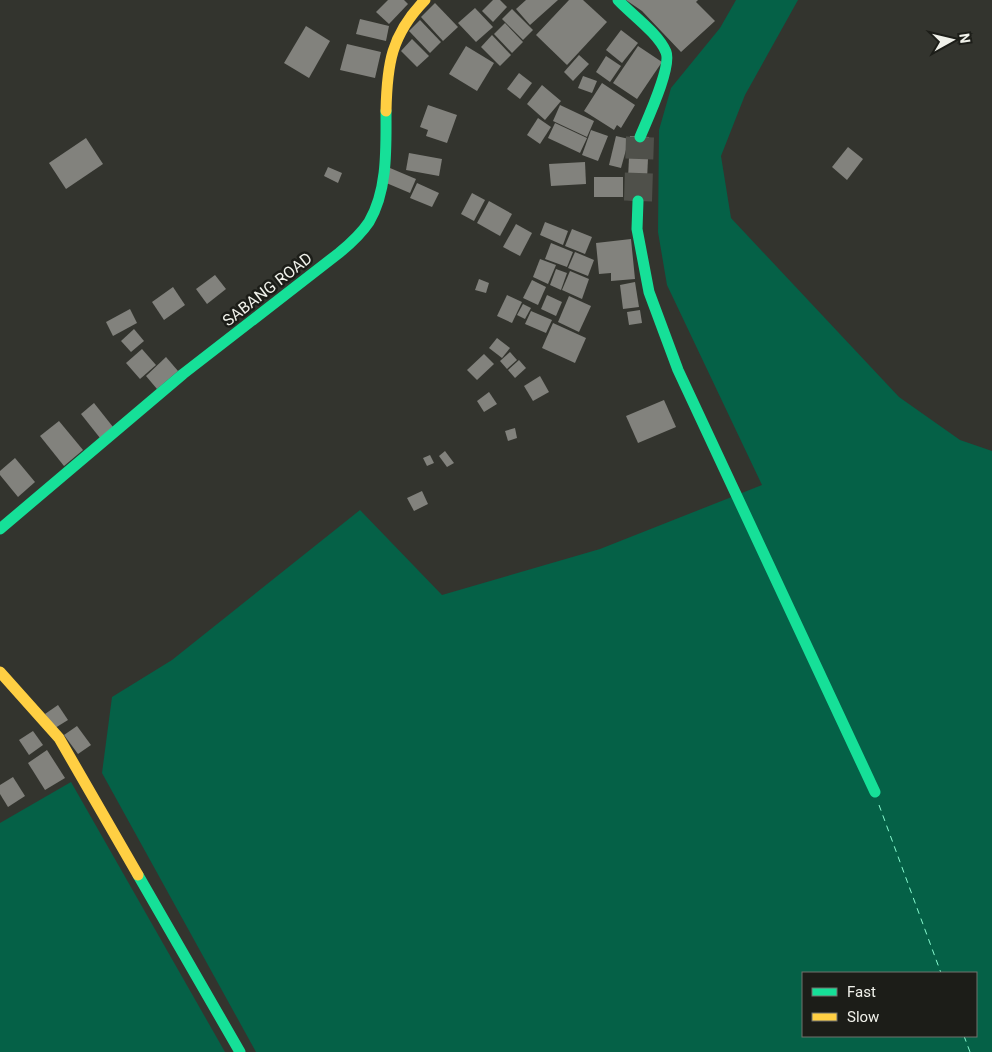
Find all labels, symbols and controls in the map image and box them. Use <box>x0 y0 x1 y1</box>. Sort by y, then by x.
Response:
north arrow <box>927 15 977 65</box>
text: N <box>956 32 973 44</box>
street label: SABANG ROAD <box>219 249 316 330</box>
legend <box>802 972 977 1037</box>
text: Fast <box>847 983 876 1001</box>
text: Slow <box>847 1008 879 1026</box>

